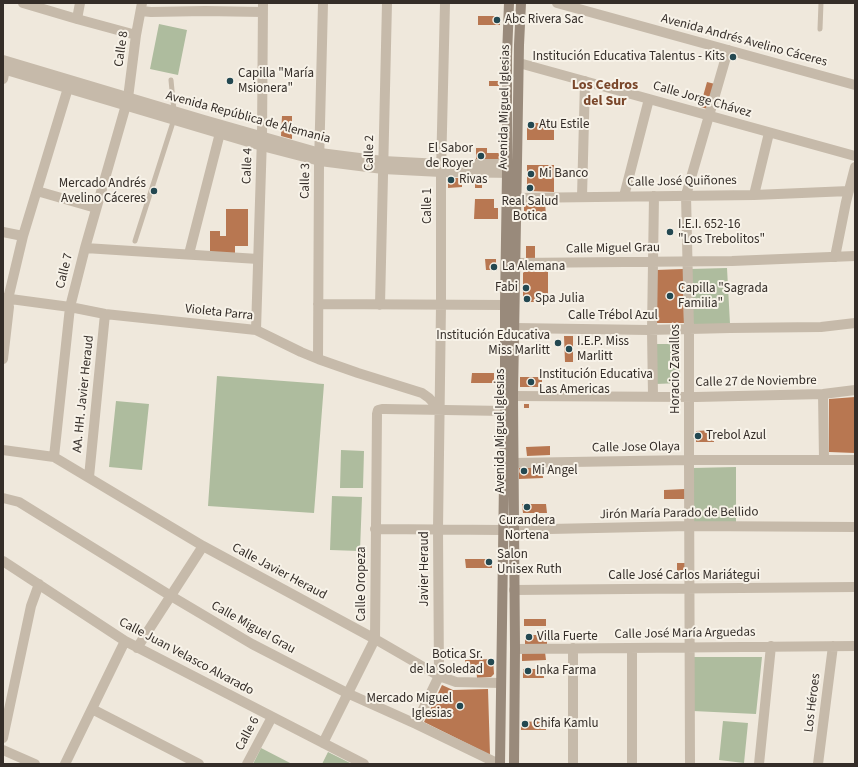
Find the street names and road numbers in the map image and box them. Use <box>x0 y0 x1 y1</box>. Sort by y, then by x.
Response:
street label: Avenida Andrés Avelino Cáceres <box>659 11 829 71</box>
street label: Calle 8 <box>112 30 132 68</box>
street label: Avenida Miguel Iglesias <box>496 44 514 170</box>
street label: Calle Jorge Chávez <box>651 78 753 122</box>
street label: Avenida República de Alemania <box>164 88 332 148</box>
street label: Calle 2 <box>362 135 378 171</box>
street label: Calle 4 <box>240 148 256 184</box>
street label: Calle 3 <box>298 163 314 199</box>
street label: Calle José Quiñones <box>627 173 737 191</box>
street label: Calle 1 <box>420 188 436 224</box>
street label: Calle Miguel Grau <box>566 240 660 258</box>
street label: Calle 7 <box>53 252 77 290</box>
street label: Violeta Parra <box>184 302 254 324</box>
street label: Calle Trébol Azul <box>568 308 658 324</box>
street label: Horacio Zavallos <box>668 324 684 414</box>
street label: AA. HH. Javier Heraud <box>70 334 98 454</box>
street label: Avenida Miguel Iglesias <box>493 368 509 494</box>
street label: Calle 27 de Noviembre <box>695 373 817 391</box>
street label: Calle Jose Olaya <box>592 439 680 457</box>
street label: Jirón María Parado de Bellido <box>599 505 759 523</box>
street label: Javier Heraud <box>417 531 433 607</box>
street label: Calle Javier Heraud <box>229 540 329 604</box>
street label: Calle Oropeza <box>354 546 370 622</box>
street label: Calle José Carlos Mariátegui <box>608 568 760 584</box>
street label: Calle Miguel Grau <box>208 598 298 658</box>
street label: Calle Juan Velasco Alvarado <box>116 615 256 699</box>
street label: Calle José María Arguedas <box>614 625 756 643</box>
street label: Los Héroes <box>802 673 824 733</box>
street label: Calle 6 <box>233 714 263 754</box>

